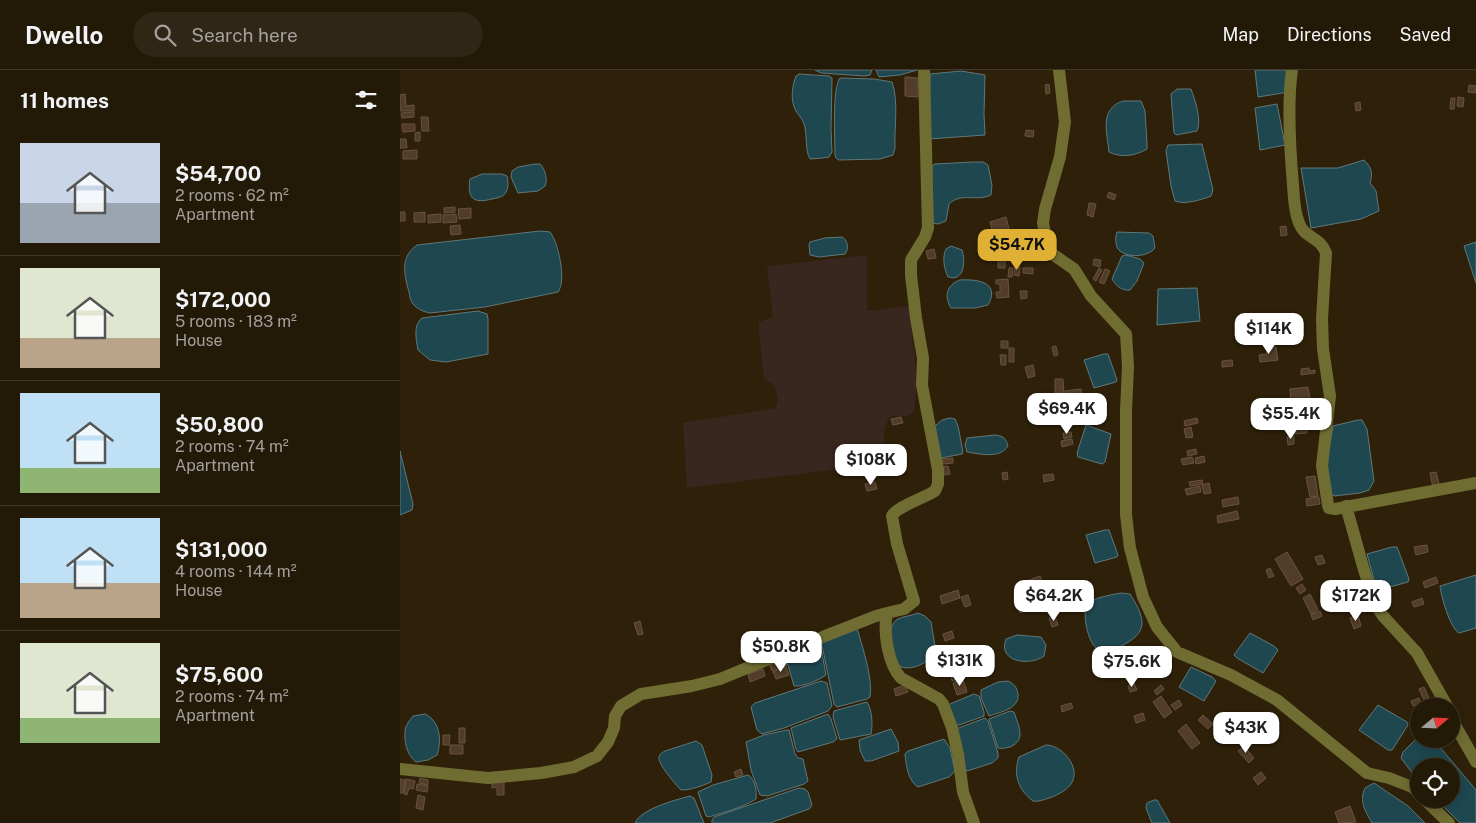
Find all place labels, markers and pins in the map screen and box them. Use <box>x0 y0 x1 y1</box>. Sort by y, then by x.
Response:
pin: $54.7K <box>976 228 1058 271</box>
pin: $114K <box>1234 312 1304 355</box>
pin: $69.4K <box>1026 392 1108 435</box>
pin: $55.4K <box>1250 398 1332 440</box>
pin: $108K <box>836 444 906 486</box>
pin: $64.2K <box>1013 580 1095 622</box>
pin: $172K <box>1321 580 1391 622</box>
pin: $50.8K <box>740 630 822 673</box>
pin: $131K <box>925 644 995 687</box>
pin: $75.6K <box>1091 646 1173 688</box>
pin: $43K <box>1216 712 1276 754</box>

